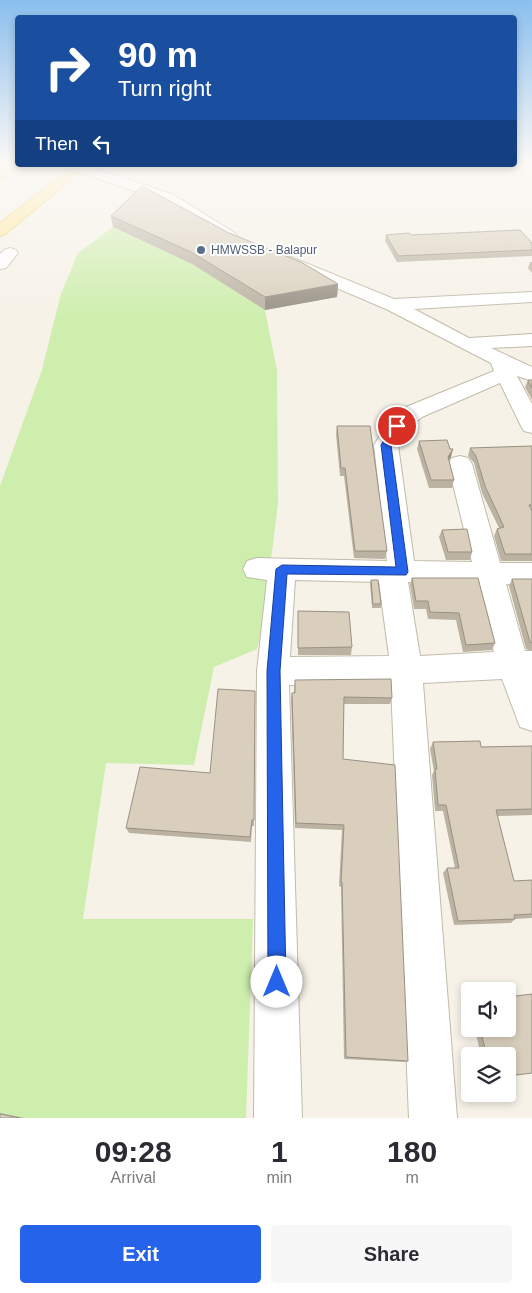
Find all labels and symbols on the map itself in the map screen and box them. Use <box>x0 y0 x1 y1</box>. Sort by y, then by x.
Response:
place label: HMWSSB - Balapur <box>211 243 317 257</box>
marker: HMWSSB - Balapur <box>195 244 207 256</box>
pin <box>376 405 418 447</box>
position arrow <box>250 955 302 1007</box>

